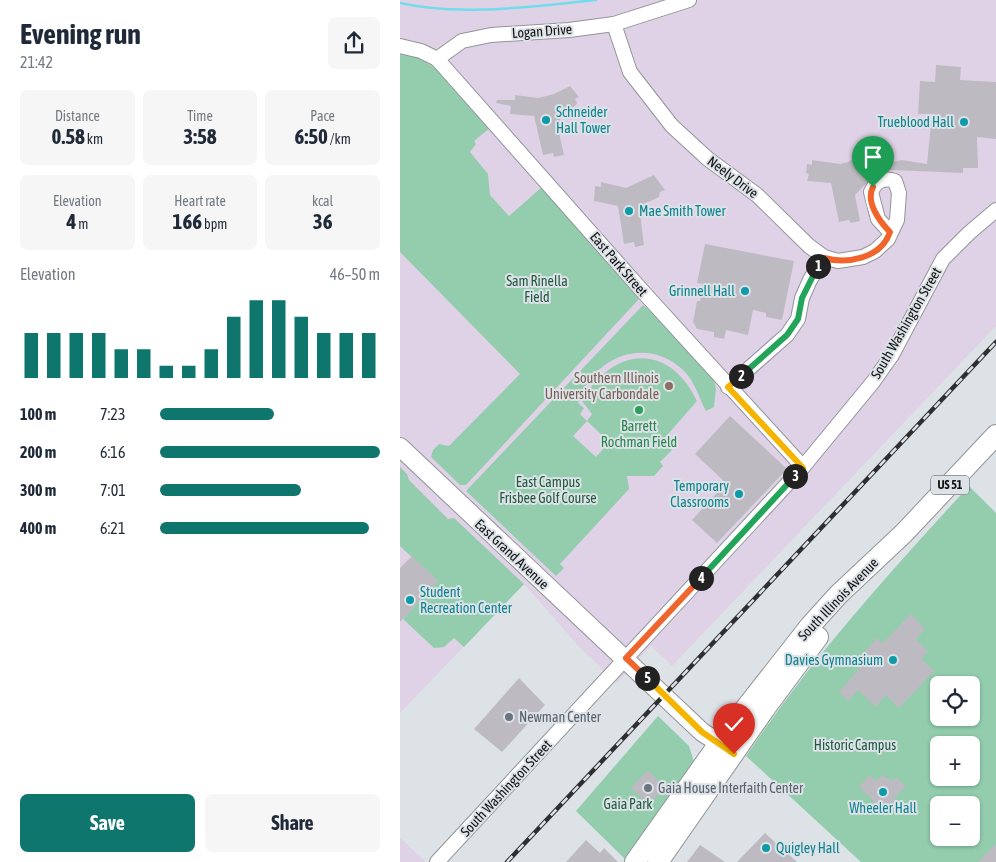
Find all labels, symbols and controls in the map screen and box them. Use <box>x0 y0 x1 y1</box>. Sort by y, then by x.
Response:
button: share <box>328 17 380 69</box>
text: Evening run <box>20 18 141 50</box>
street label: Logan Drive <box>511 21 573 41</box>
text: 21:42 <box>20 53 53 71</box>
place label: Schneider Hall Tower <box>556 104 611 136</box>
text: Distance <box>55 108 100 124</box>
text: Time <box>187 108 213 124</box>
text: Pace <box>310 108 335 124</box>
marker: Schneider Hall Tower <box>540 114 552 126</box>
place label: Trueblood Hall <box>877 114 954 130</box>
marker: Trueblood Hall <box>958 116 970 128</box>
text: 0.58 <box>52 124 85 148</box>
text: 3:58 <box>183 124 217 148</box>
text: 6:50 <box>295 124 328 148</box>
text: km <box>85 131 103 147</box>
text: /km <box>328 131 351 147</box>
pin <box>852 136 894 187</box>
icon: arrive <box>859 143 887 171</box>
street label: Neely Drive <box>704 153 762 201</box>
text: Elevation <box>53 193 102 209</box>
text: Heart rate <box>174 193 226 209</box>
text: kcal <box>312 193 333 209</box>
place label: Mae Smith Tower <box>639 203 726 219</box>
marker: Mae Smith Tower <box>623 205 635 217</box>
text: 4 <box>66 209 76 233</box>
text: 166 <box>173 209 202 233</box>
text: 36 <box>313 209 333 233</box>
text: m <box>76 216 88 232</box>
text: bpm <box>202 216 227 232</box>
street label: East Park Street <box>587 229 651 299</box>
pin: 1 <box>806 254 830 278</box>
text: 1 <box>815 258 822 274</box>
street label: South Washington Street <box>868 264 944 382</box>
text: Elevation <box>20 265 75 283</box>
text: 46–50 m <box>330 265 380 283</box>
park label: Sam Rinella Field <box>506 273 568 305</box>
place label: Grinnell Hall <box>669 283 735 299</box>
marker: Grinnell Hall <box>739 285 751 297</box>
pin: 2 <box>728 364 754 388</box>
text: 2 <box>738 368 745 384</box>
place label: Southern Illinois University Carbondale <box>545 370 659 402</box>
marker: Southern Illinois University Carbondale <box>663 380 675 392</box>
marker: Barrett Rochman Field <box>633 404 645 416</box>
text: 100 m <box>20 405 56 423</box>
text: 7:23 <box>100 405 125 423</box>
place label: Barrett Rochman Field <box>601 418 677 450</box>
text: 200 m <box>20 443 56 461</box>
text: 6:16 <box>100 443 125 461</box>
pin: 3 <box>782 464 808 488</box>
text: 3 <box>792 468 799 484</box>
park label: East Campus Frisbee Golf Course <box>499 474 597 506</box>
road number: US 51 <box>931 476 969 494</box>
place label: Temporary Classrooms <box>670 478 729 510</box>
text: 300 m <box>20 481 56 499</box>
text: 7:01 <box>100 481 126 499</box>
marker: Temporary Classrooms <box>733 488 745 500</box>
street label: East Grand Avenue <box>472 516 552 592</box>
text: 400 m <box>20 519 56 537</box>
text: 6:21 <box>100 519 125 537</box>
street label: South Illinois Avenue <box>795 554 881 644</box>
pin: 4 <box>688 566 714 590</box>
text: 4 <box>698 570 705 586</box>
place label: Student Recreation Center <box>420 584 513 616</box>
marker: Student Recreation Center <box>404 594 416 606</box>
place label: Davies Gymnasium <box>785 652 883 668</box>
marker: Davies Gymnasium <box>887 654 899 666</box>
pin: 5 <box>634 666 660 690</box>
text: 5 <box>644 670 651 686</box>
map controls <box>930 676 980 846</box>
button: locate <box>930 676 980 726</box>
pin <box>713 703 755 754</box>
place label: Newman Center <box>519 709 602 725</box>
icon: check <box>720 710 748 738</box>
marker: Newman Center <box>503 711 515 723</box>
button: + <box>930 736 980 786</box>
street label: South Washington Street <box>457 737 555 839</box>
park label: Historic Campus <box>814 737 896 753</box>
place label: Gaia House Interfaith Center <box>658 780 804 796</box>
marker: Gaia House Interfaith Center <box>642 782 654 794</box>
marker: Wheeler Hall <box>877 786 889 798</box>
button: Save <box>20 794 195 852</box>
button: Share <box>205 794 380 852</box>
park label: Gaia Park <box>604 796 652 812</box>
button: − <box>930 796 980 846</box>
place label: Wheeler Hall <box>849 800 917 816</box>
place label: Quigley Hall <box>776 840 840 856</box>
marker: Quigley Hall <box>760 842 772 854</box>

